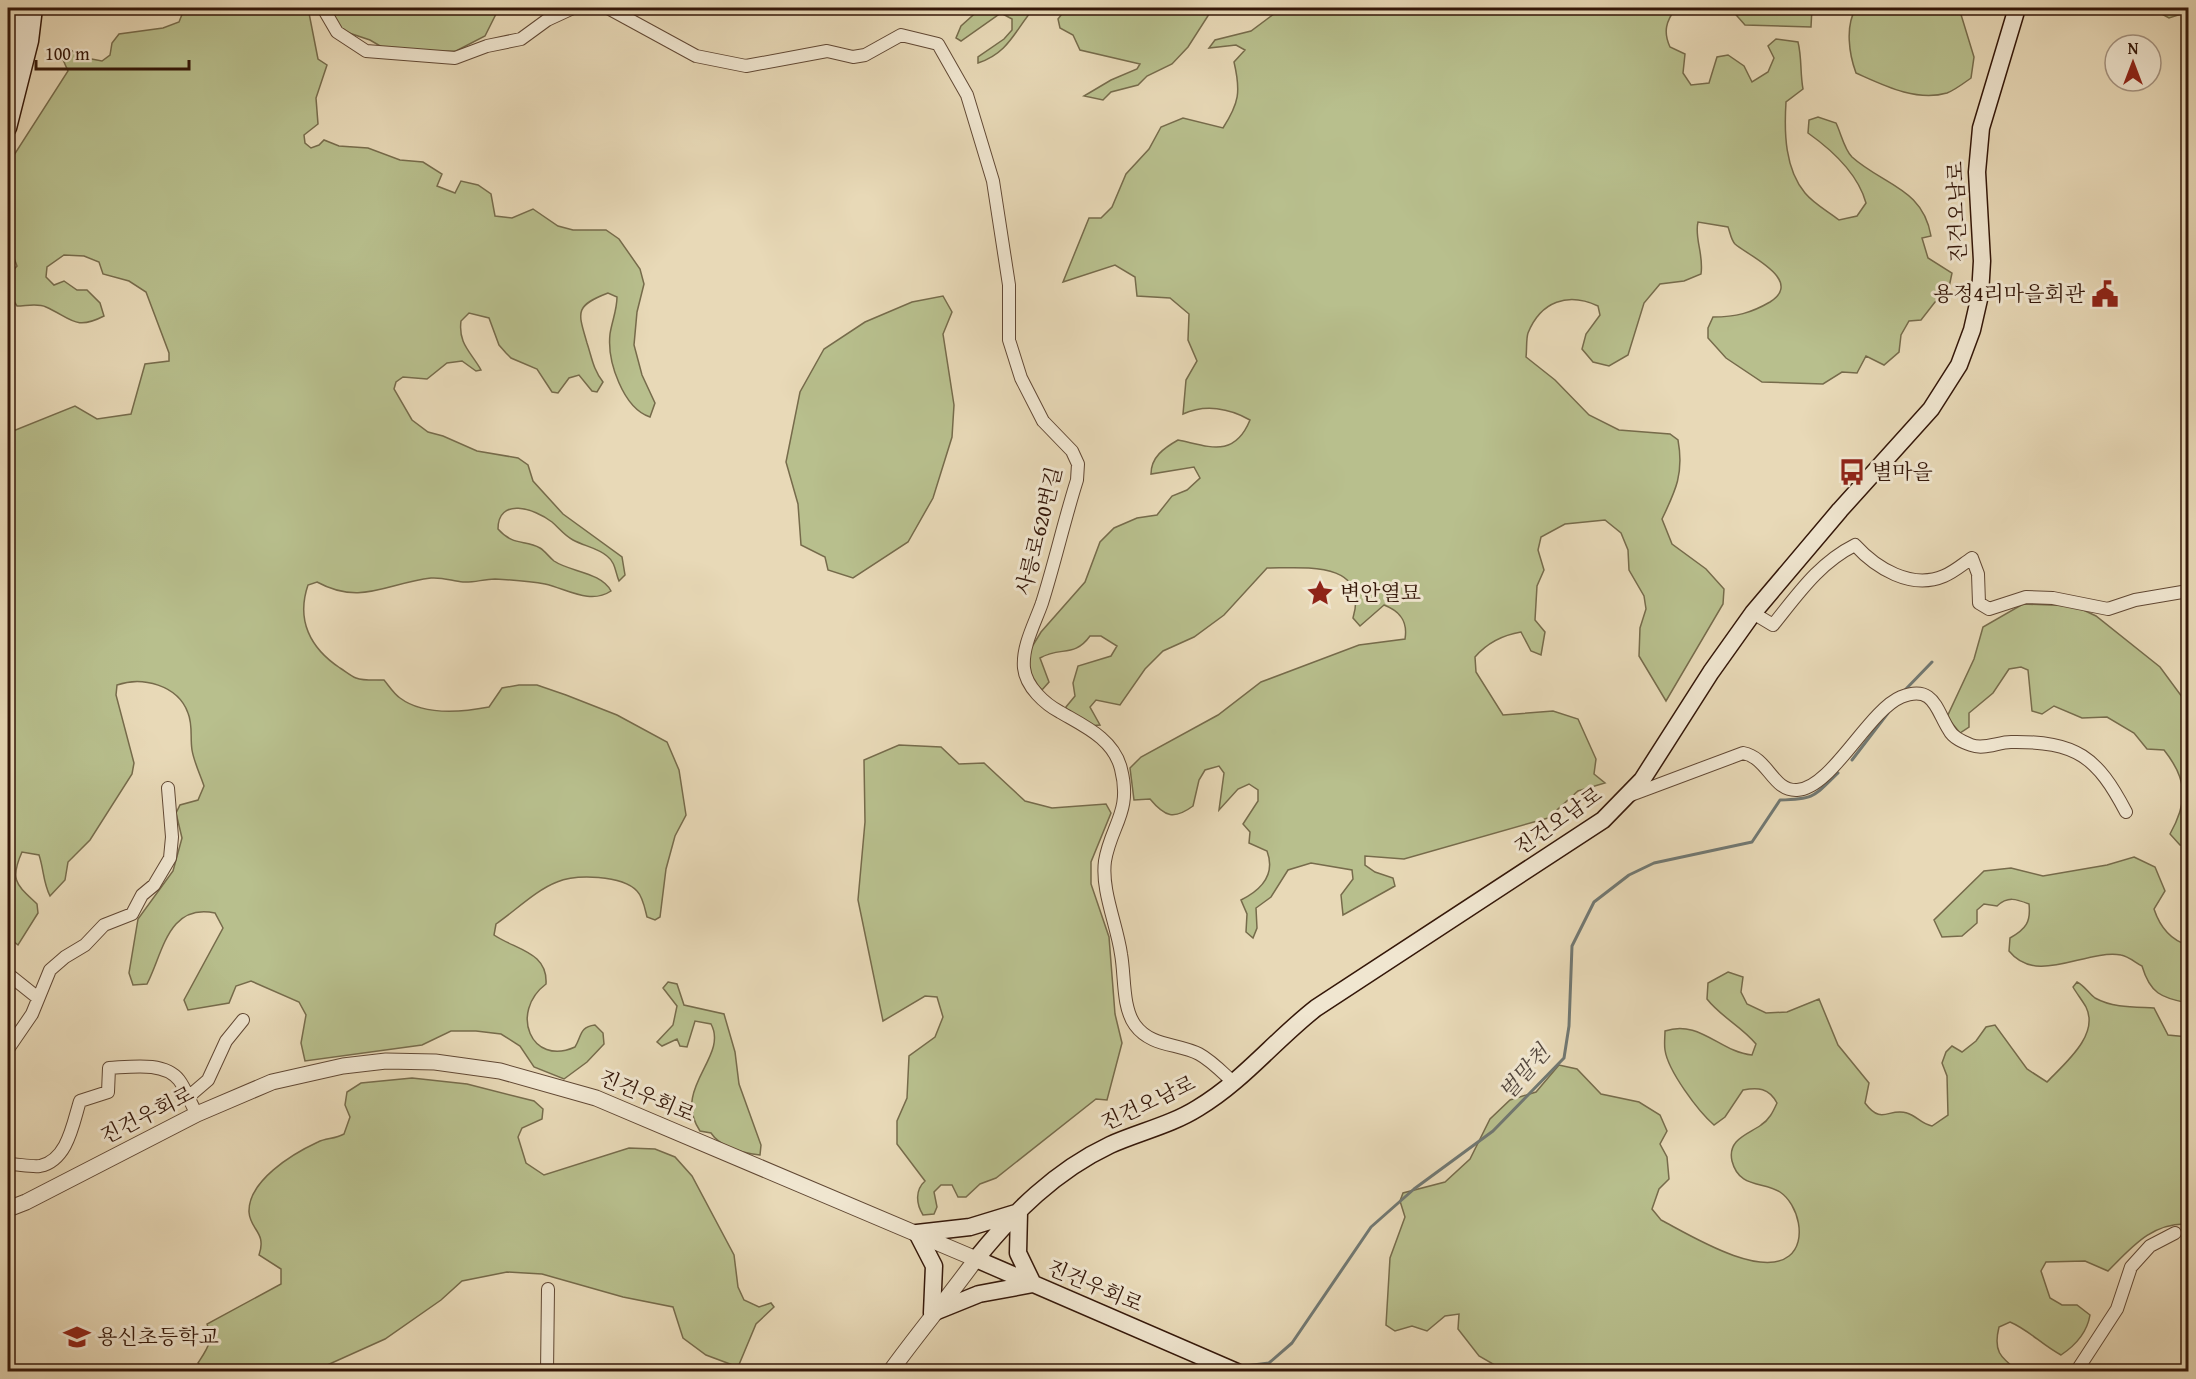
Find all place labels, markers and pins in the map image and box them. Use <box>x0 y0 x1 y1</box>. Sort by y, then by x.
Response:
place label: 용정4리마을회관 <box>1933 278 2086 309</box>
public building icon: 용정4리마을회관 <box>2090 279 2120 309</box>
place label: 별마을 <box>1872 456 1933 487</box>
bus stop icon: 별마을 <box>1837 457 1867 487</box>
place label: 변안열묘 <box>1340 577 1421 608</box>
place icon: 변안열묘 <box>1305 578 1335 608</box>
place label: 용신초등학교 <box>97 1321 219 1352</box>
school or university icon: 용신초등학교 <box>62 1322 92 1352</box>

